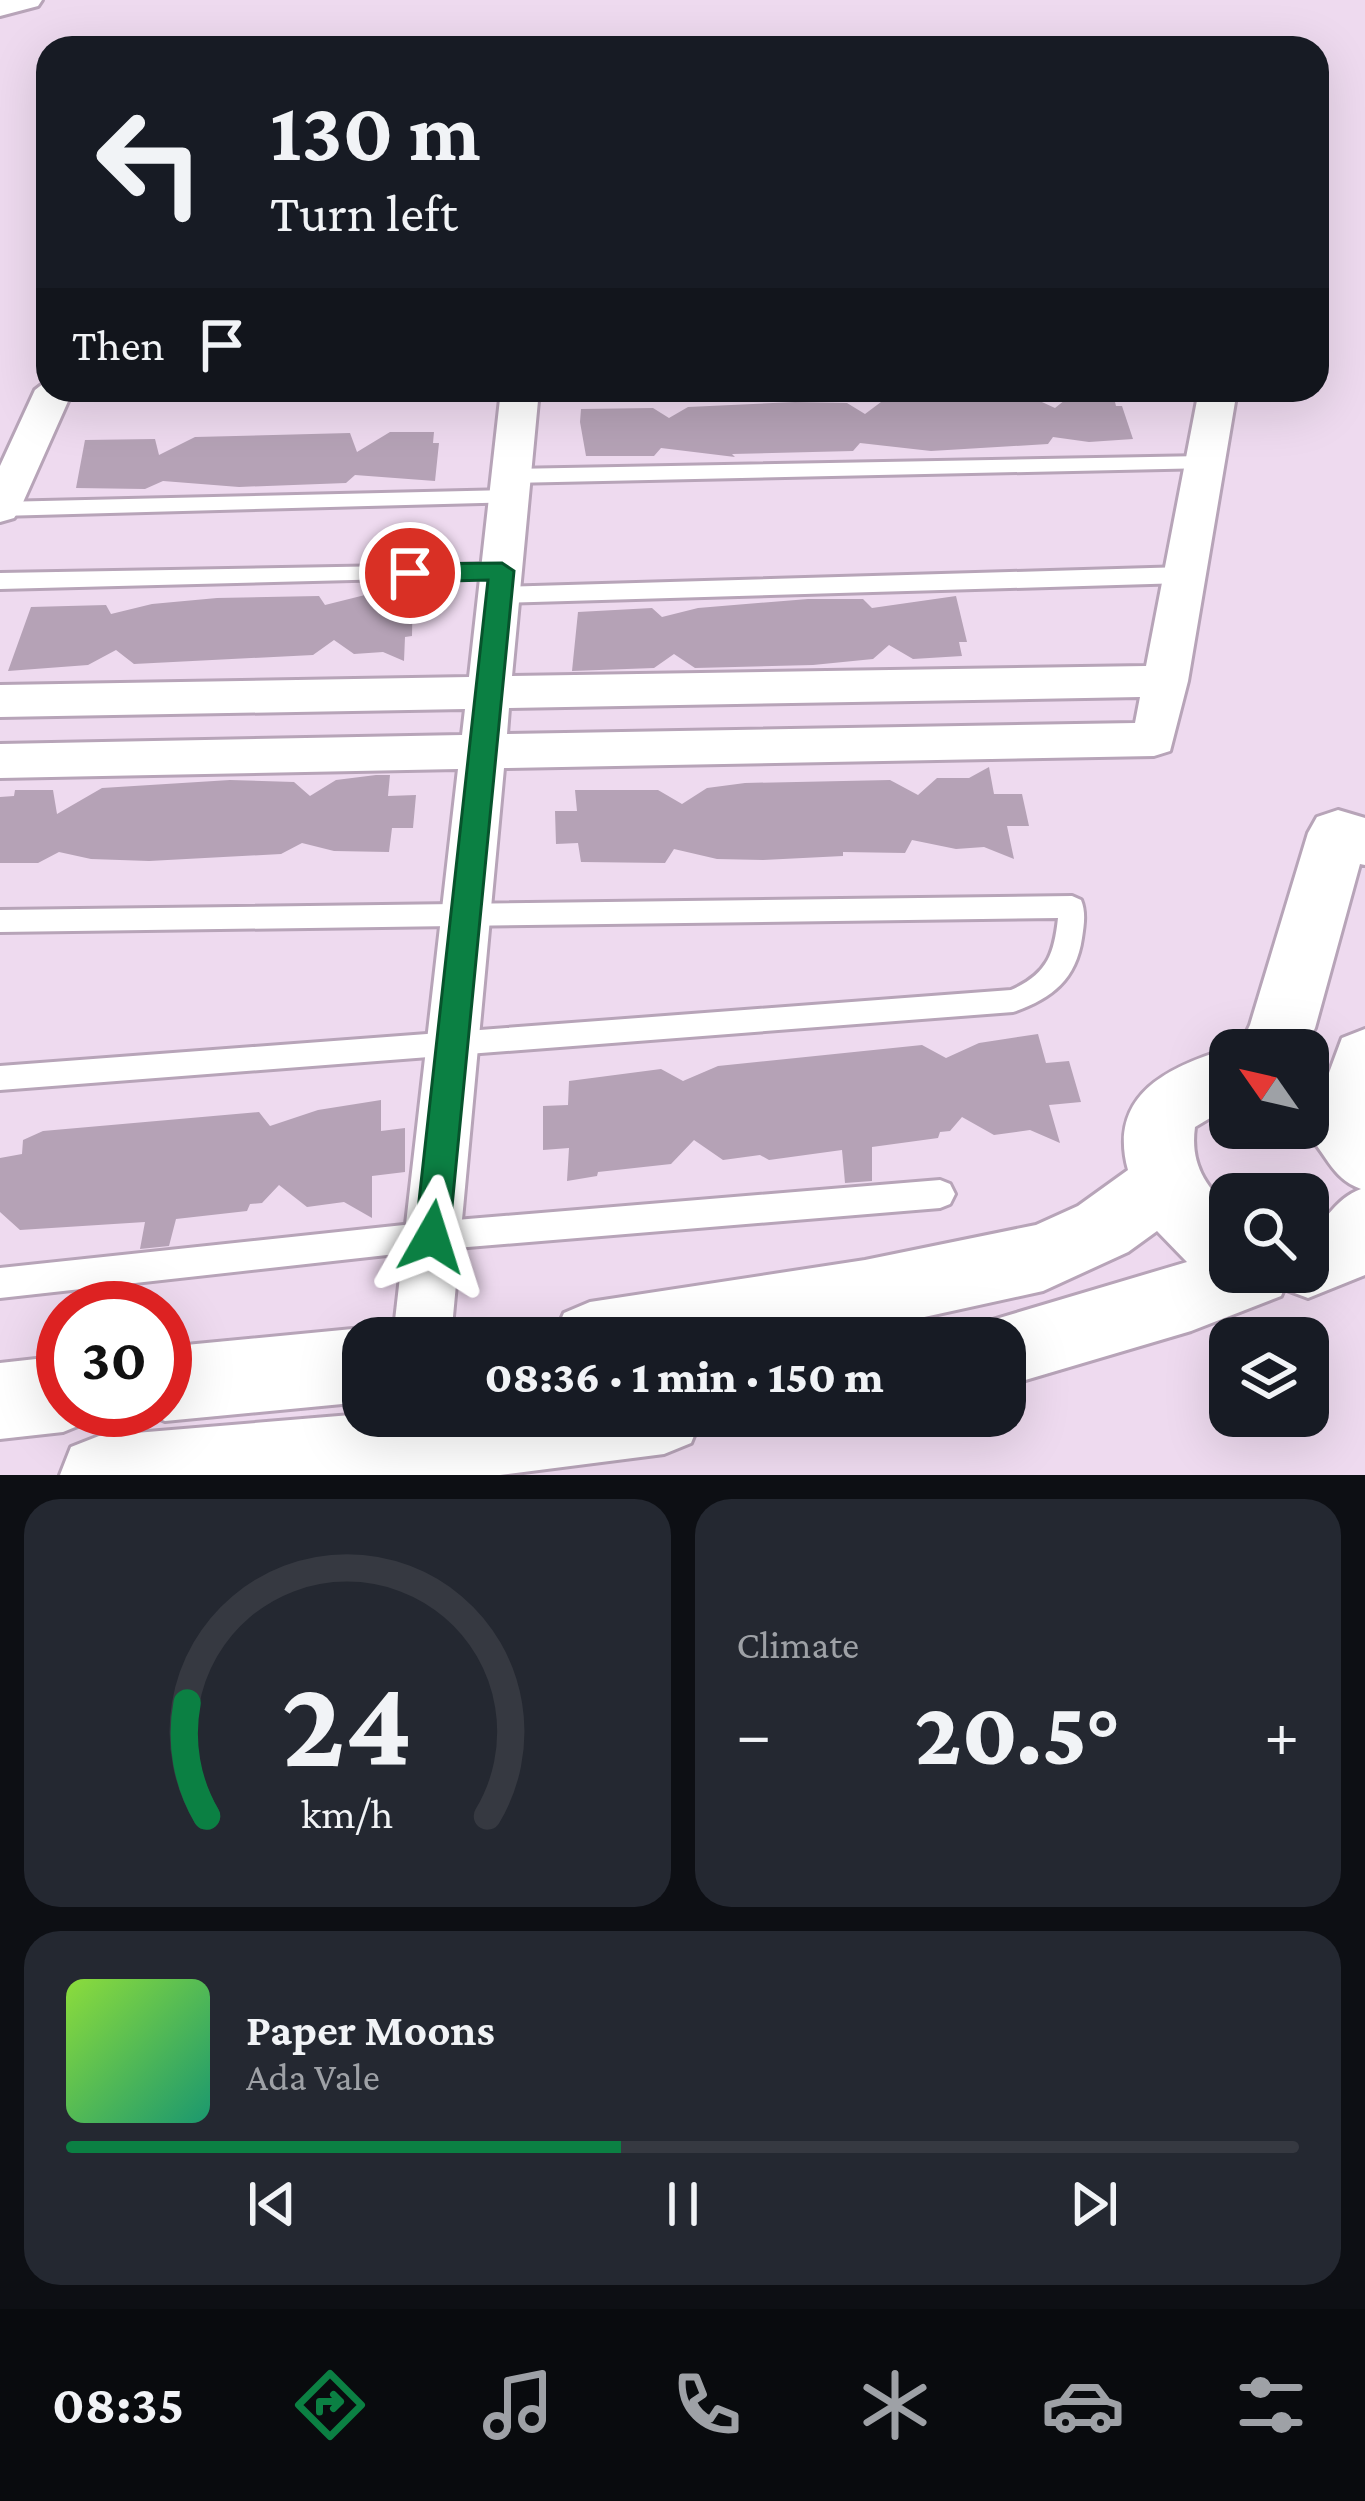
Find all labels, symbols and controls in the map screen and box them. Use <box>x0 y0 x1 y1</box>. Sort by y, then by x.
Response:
icon: left <box>72 84 228 240</box>
text: 130 m <box>270 85 481 178</box>
text: Turn left <box>270 183 458 243</box>
icon: arrive <box>189 312 255 378</box>
text: Then <box>72 320 165 370</box>
pin <box>359 522 461 624</box>
icon: arrive <box>377 540 443 606</box>
north arrow <box>1209 1029 1329 1149</box>
map controls <box>1209 1029 1329 1437</box>
button: search <box>1209 1173 1329 1293</box>
position arrow <box>369 1174 495 1300</box>
speed limit sign: 30 <box>36 1281 192 1437</box>
button: layers <box>1209 1317 1329 1437</box>
text: 08:36 · 1 min · 150 m <box>484 1352 884 1402</box>
text: Climate <box>737 1623 859 1666</box>
text: 24 <box>282 1653 413 1792</box>
text: 20.5° <box>915 1683 1121 1783</box>
text: − <box>737 1697 771 1770</box>
text: + <box>1264 1697 1299 1770</box>
text: km/h <box>301 1790 393 1837</box>
text: Paper Moons <box>246 2005 495 2055</box>
text: Ada Vale <box>246 2055 380 2098</box>
icon: previous <box>239 2171 305 2237</box>
icon: pause <box>650 2171 716 2237</box>
icon: next <box>1061 2171 1127 2237</box>
icon: directions <box>288 2363 372 2447</box>
icon: music <box>476 2363 560 2447</box>
icon: phone <box>665 2363 749 2447</box>
icon: climate <box>853 2363 937 2447</box>
icon: car <box>1041 2363 1125 2447</box>
icon: filters <box>1229 2363 1313 2447</box>
text: 08:35 <box>52 2375 184 2435</box>

